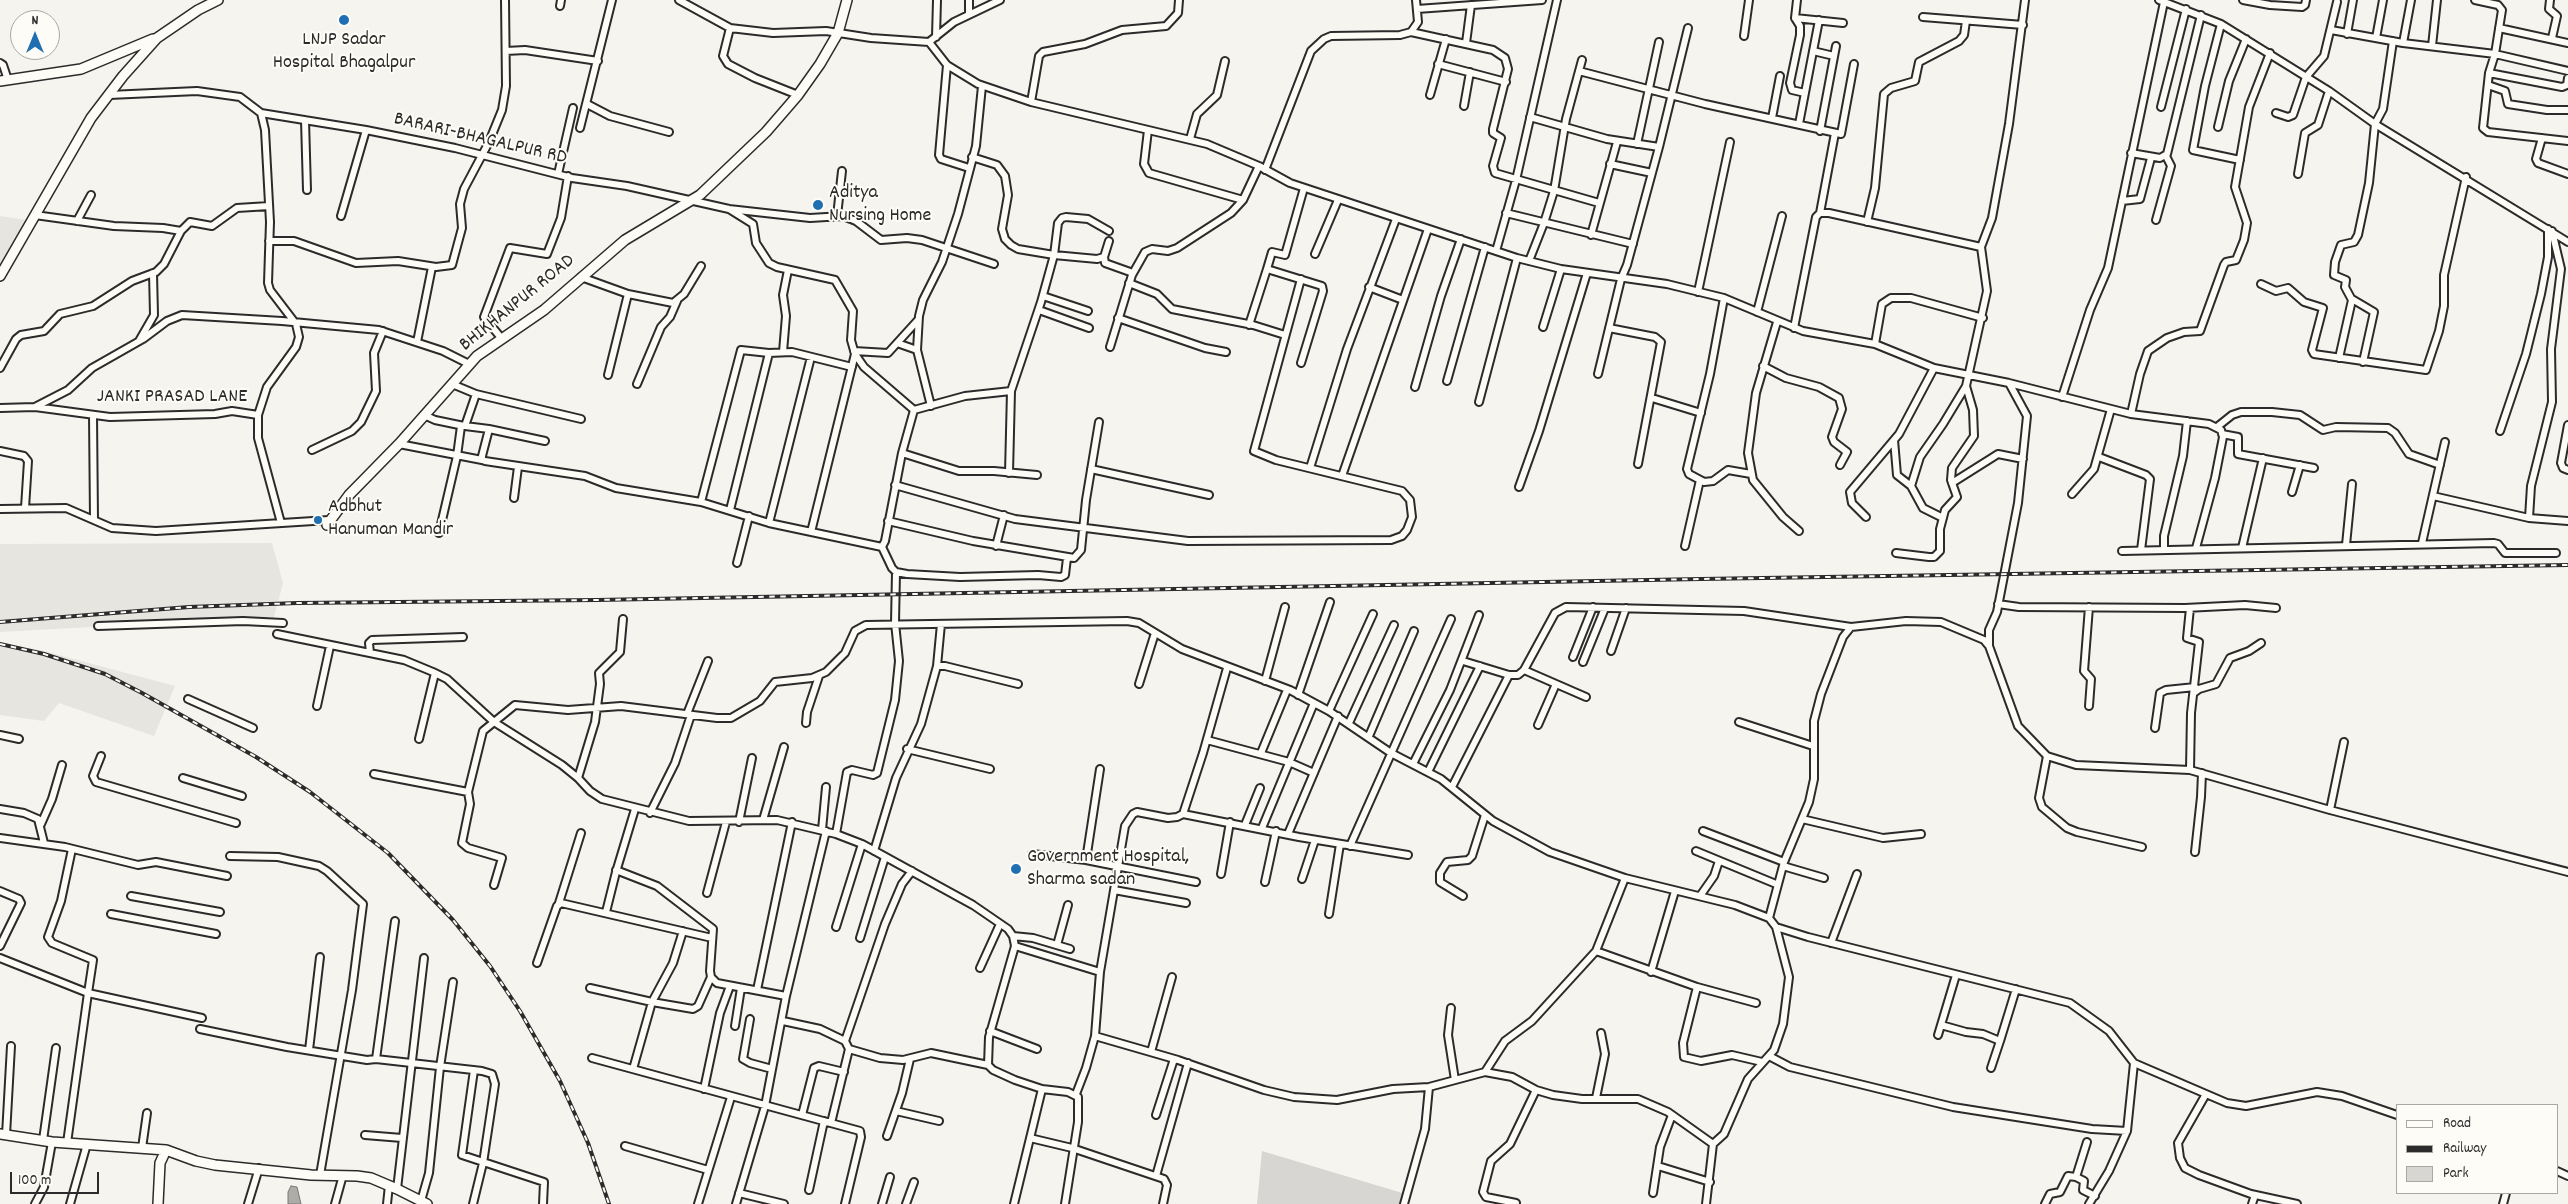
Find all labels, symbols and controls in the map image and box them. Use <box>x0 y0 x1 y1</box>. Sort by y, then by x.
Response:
north arrow <box>10 10 60 60</box>
text: N <box>32 11 38 31</box>
marker: LNJP Sadar Hospital Bhagalpur <box>337 13 351 27</box>
place label: LNJP Sadar Hospital Bhagalpur <box>273 29 415 76</box>
street label: BARARI-BHAGALPUR RD <box>391 108 569 172</box>
place label: Aditya Nursing Home <box>829 182 931 229</box>
marker: Aditya Nursing Home <box>811 198 825 212</box>
street label: BHIKHANPUR ROAD <box>455 250 581 358</box>
street label: JANKI PRASAD LANE <box>97 386 247 410</box>
place label: Adbhut Hanuman Mandir <box>328 496 453 543</box>
marker: Adbhut Hanuman Mandir <box>312 514 324 526</box>
place label: Government Hospital, Sharma sadan <box>1027 846 1189 893</box>
marker: Government Hospital, Sharma sadan <box>1009 862 1023 876</box>
legend <box>2396 1104 2558 1194</box>
text: Road <box>2443 1113 2471 1135</box>
text: Railway <box>2443 1138 2486 1160</box>
scale bar <box>12 1162 101 1194</box>
text: Park <box>2443 1163 2469 1185</box>
text: 100 m <box>18 1170 51 1192</box>

